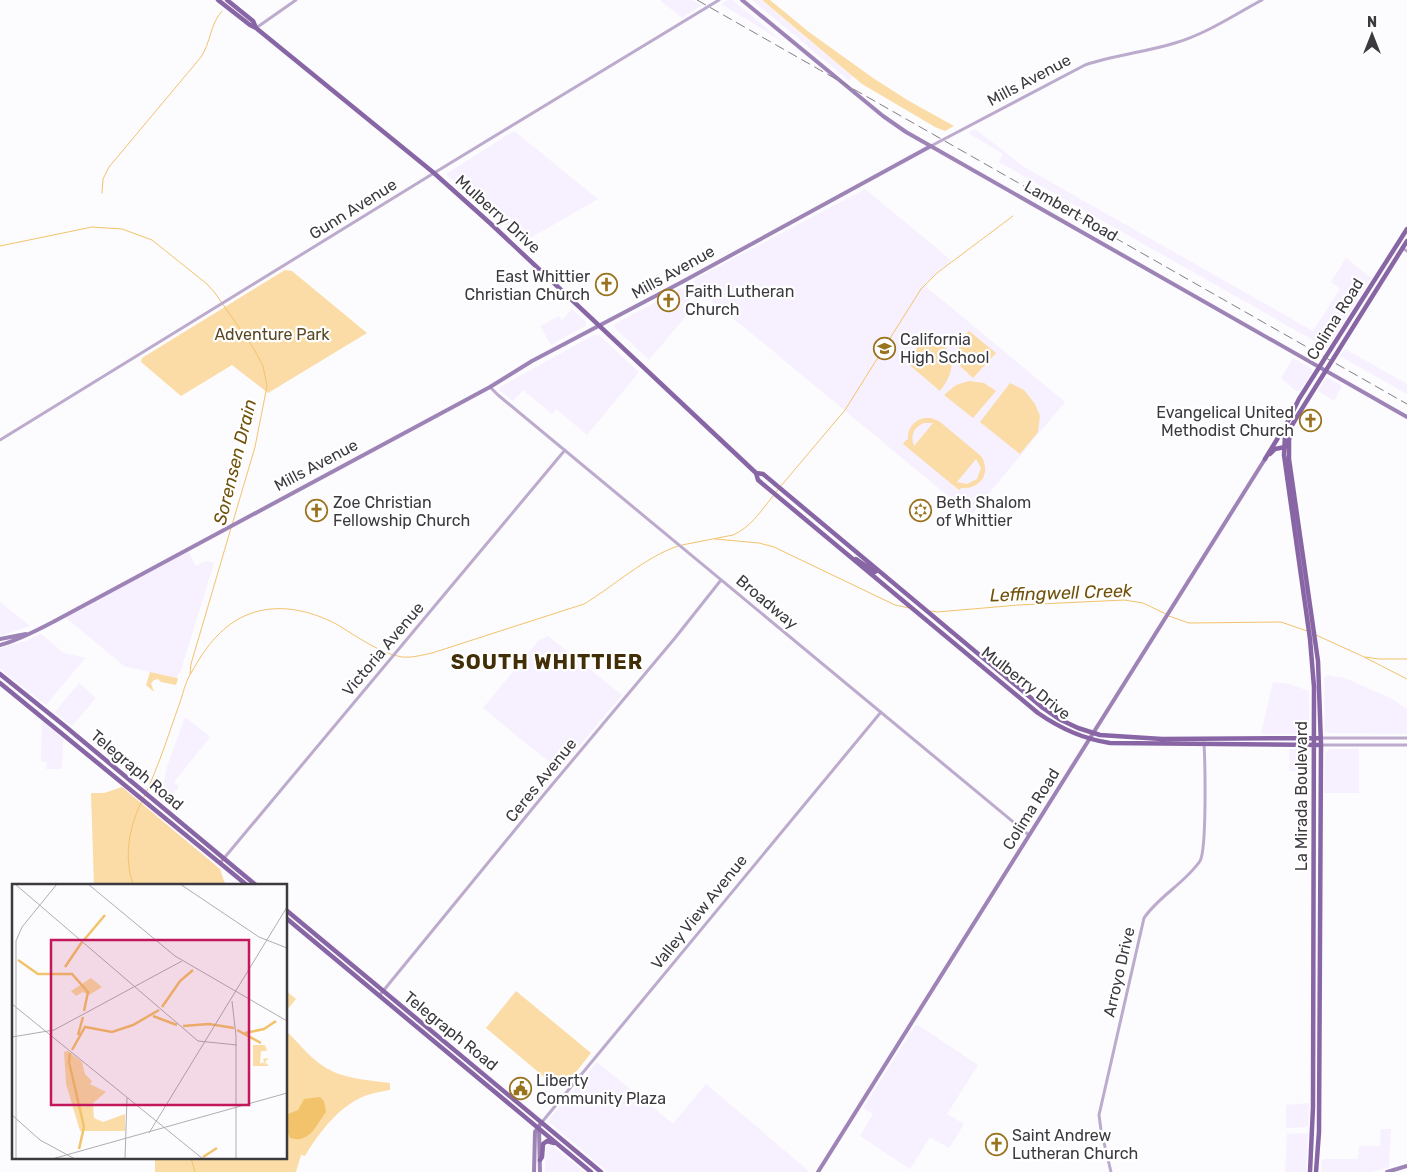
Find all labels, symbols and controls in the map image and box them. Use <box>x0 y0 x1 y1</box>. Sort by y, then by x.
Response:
north arrow <box>1347 10 1397 60</box>
text: N <box>1367 14 1377 31</box>
street label: Mills Avenue <box>984 50 1074 110</box>
street label: Mulberry Drive <box>452 171 544 257</box>
street label: Gunn Avenue <box>306 175 400 243</box>
street label: Lambert Road <box>1021 177 1121 245</box>
street label: Mills Avenue <box>628 241 718 303</box>
place label: East Whittier Christian Church <box>464 267 590 304</box>
church icon: East Whittier Christian Church <box>594 273 618 297</box>
street label: Colima Road <box>1302 275 1368 363</box>
place label: Faith Lutheran Church <box>685 282 794 319</box>
church icon: Faith Lutheran Church <box>657 288 681 312</box>
park label: Adventure Park <box>214 325 330 344</box>
place label: California High School <box>900 330 989 367</box>
school or university icon: California High School <box>872 336 896 360</box>
water label: Sorensen Drain <box>209 397 261 527</box>
place label: Evangelical United Methodist Church <box>1156 403 1294 440</box>
church icon: Evangelical United Methodist Church <box>1298 409 1322 433</box>
street label: Mills Avenue <box>271 435 361 495</box>
place label: Zoe Christian Fellowship Church <box>333 493 470 530</box>
place label: Beth Shalom of Whittier <box>936 493 1031 530</box>
church icon: Zoe Christian Fellowship Church <box>305 499 329 523</box>
synagogue icon: Beth Shalom of Whittier <box>908 499 932 523</box>
street label: Broadway <box>732 571 802 633</box>
water label: Leffingwell Creek <box>990 579 1133 606</box>
street label: Victoria Avenue <box>338 598 428 700</box>
street label: Mulberry Drive <box>978 642 1074 724</box>
district label: SOUTH WHITTIER <box>451 649 643 674</box>
street label: La Mirada Boulevard <box>1292 721 1311 871</box>
street label: Telegraph Road <box>87 726 187 814</box>
street label: Ceres Avenue <box>501 734 581 826</box>
street label: Colima Road <box>998 765 1064 853</box>
street label: Valley View Avenue <box>647 851 751 973</box>
inset map <box>12 884 288 1160</box>
street label: Arroyo Drive <box>1099 925 1139 1019</box>
street label: Telegraph Road <box>400 987 502 1075</box>
place label: Liberty Community Plaza <box>536 1071 666 1108</box>
public building icon: Liberty Community Plaza <box>508 1077 532 1101</box>
place label: Saint Andrew Lutheran Church <box>1012 1126 1138 1163</box>
church icon: Saint Andrew Lutheran Church <box>984 1132 1008 1156</box>

